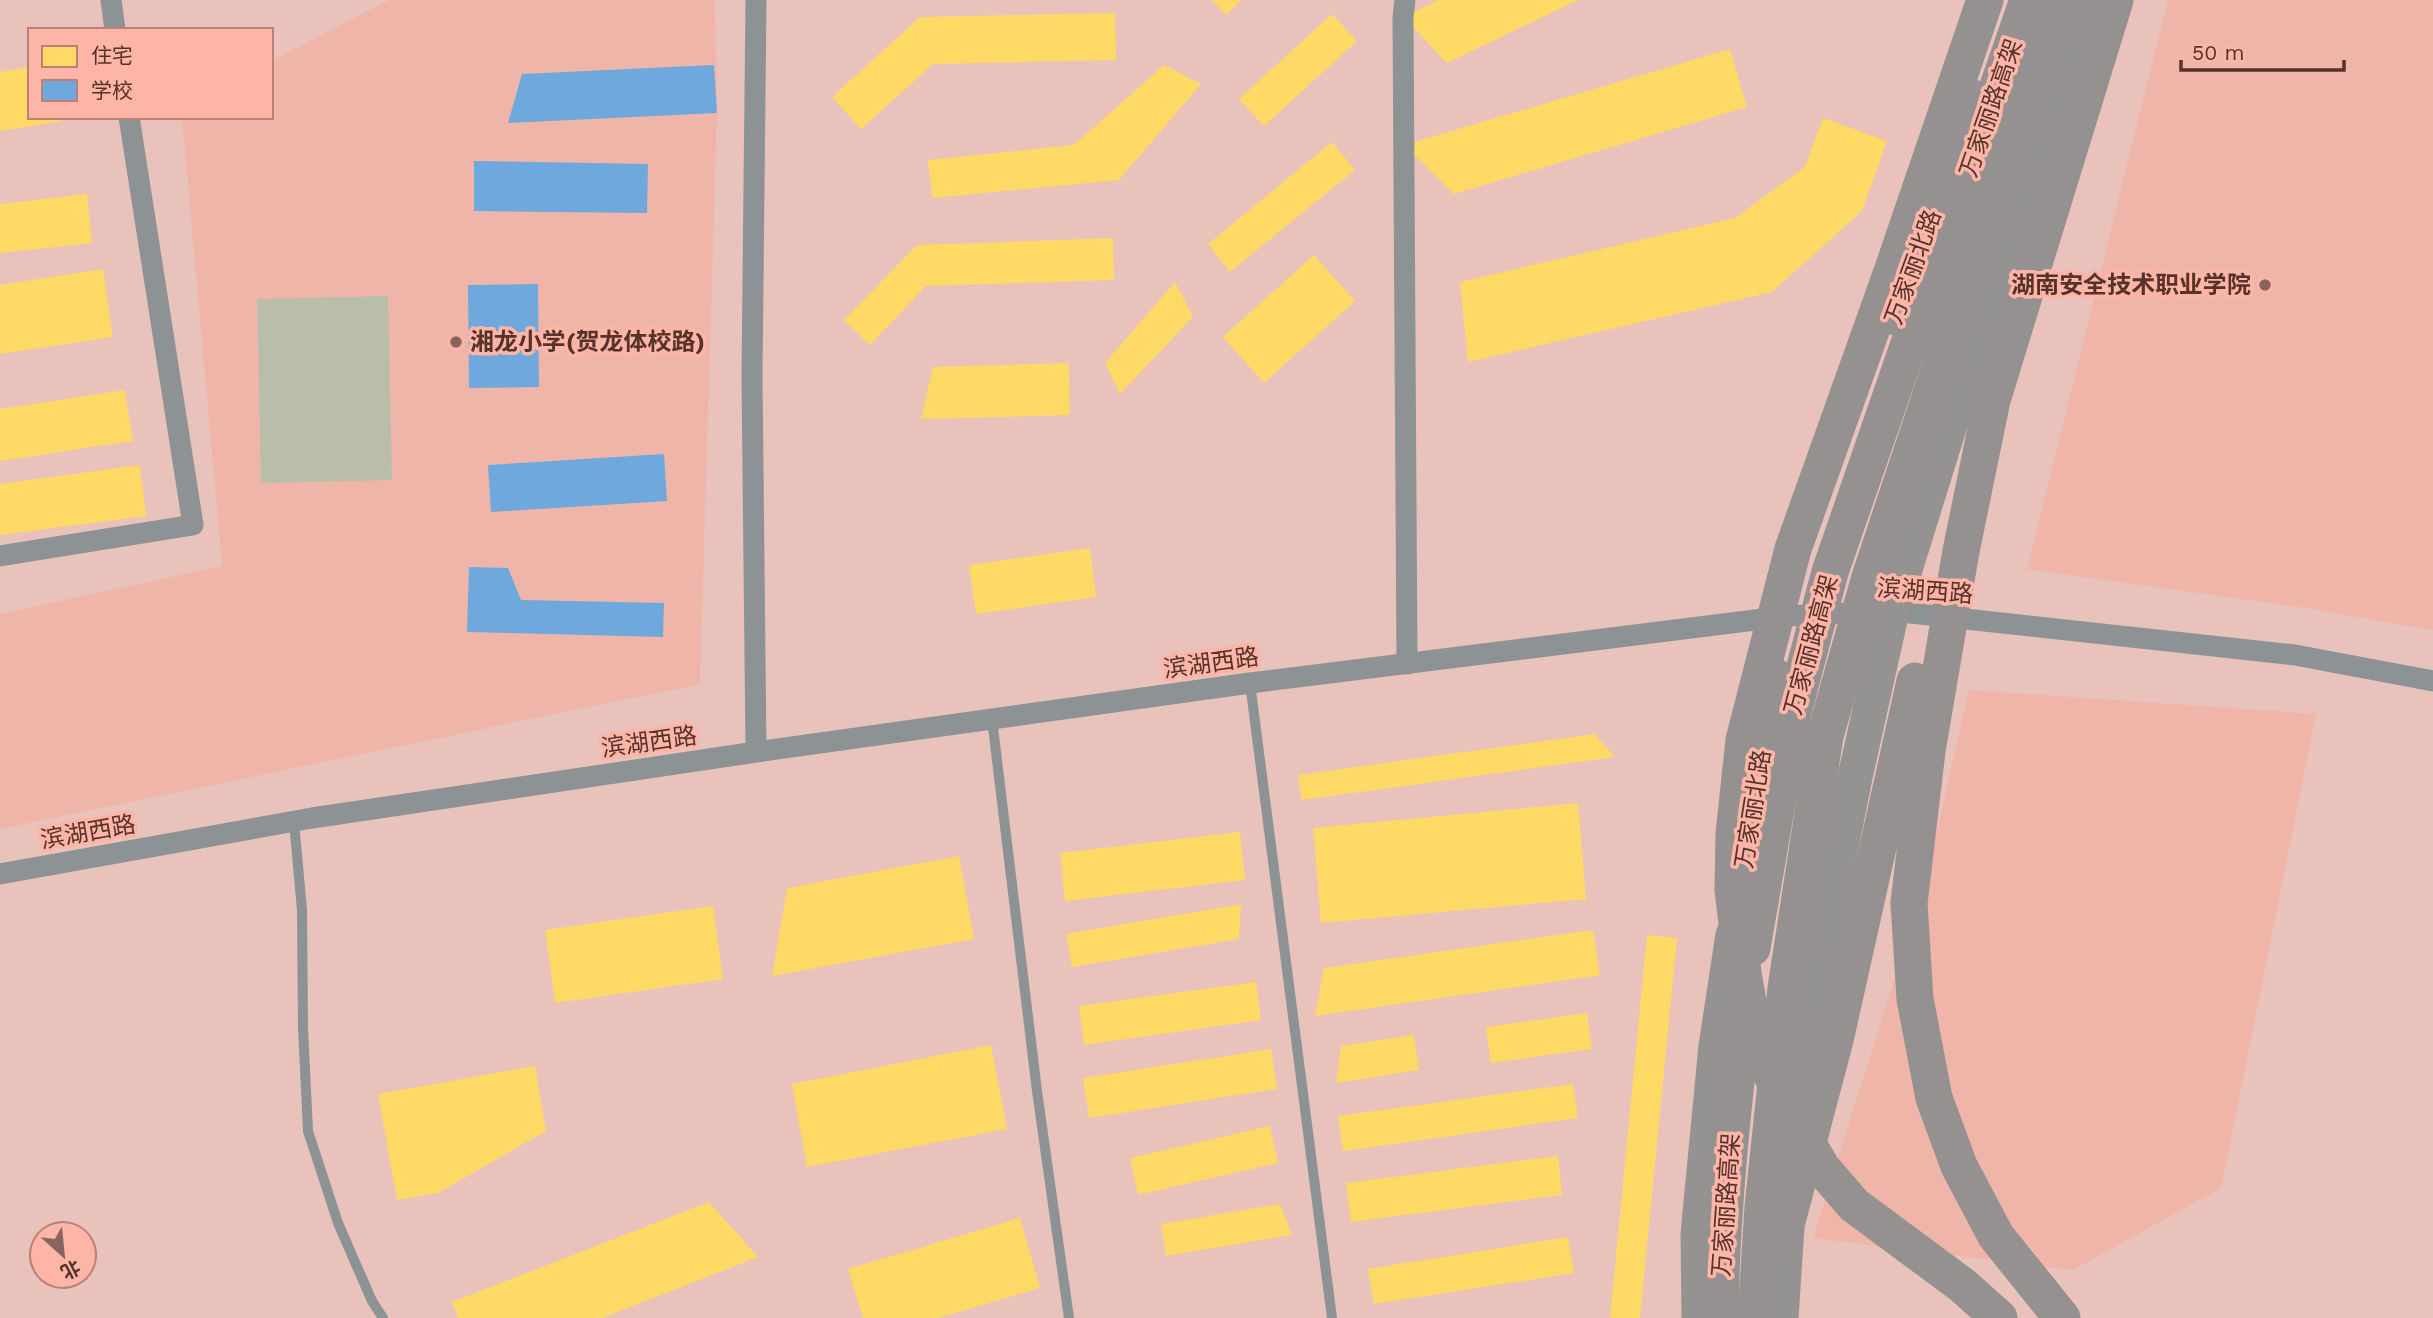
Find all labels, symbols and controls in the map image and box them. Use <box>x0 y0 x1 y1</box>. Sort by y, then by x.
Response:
legend <box>28 28 273 119</box>
scale bar <box>2181 28 2344 72</box>
street label: 万家丽路高架 <box>1954 35 2028 181</box>
text: 50 m <box>2192 40 2244 65</box>
text: 住宅 <box>91 43 133 68</box>
text: 学校 <box>91 78 133 103</box>
street label: 万家丽北路 <box>1879 206 1947 328</box>
place label: 湖南安全技术职业学院 <box>2011 271 2251 299</box>
marker: 湖南安全技术职业学院 <box>2257 277 2273 293</box>
place label: 湘龙小学(贺龙体校路) <box>470 328 705 356</box>
marker: 湘龙小学(贺龙体校路) <box>448 334 464 350</box>
street label: 万家丽路高架 <box>1779 572 1843 718</box>
street label: 滨湖西路 <box>1876 574 1974 608</box>
street label: 滨湖西路 <box>1162 642 1260 684</box>
street label: 滨湖西路 <box>600 721 698 763</box>
street label: 万家丽北路 <box>1730 748 1776 870</box>
street label: 滨湖西路 <box>38 810 138 854</box>
street label: 万家丽路高架 <box>1707 1132 1745 1278</box>
north arrow <box>28 1220 98 1290</box>
text: 北 <box>57 1255 84 1284</box>

